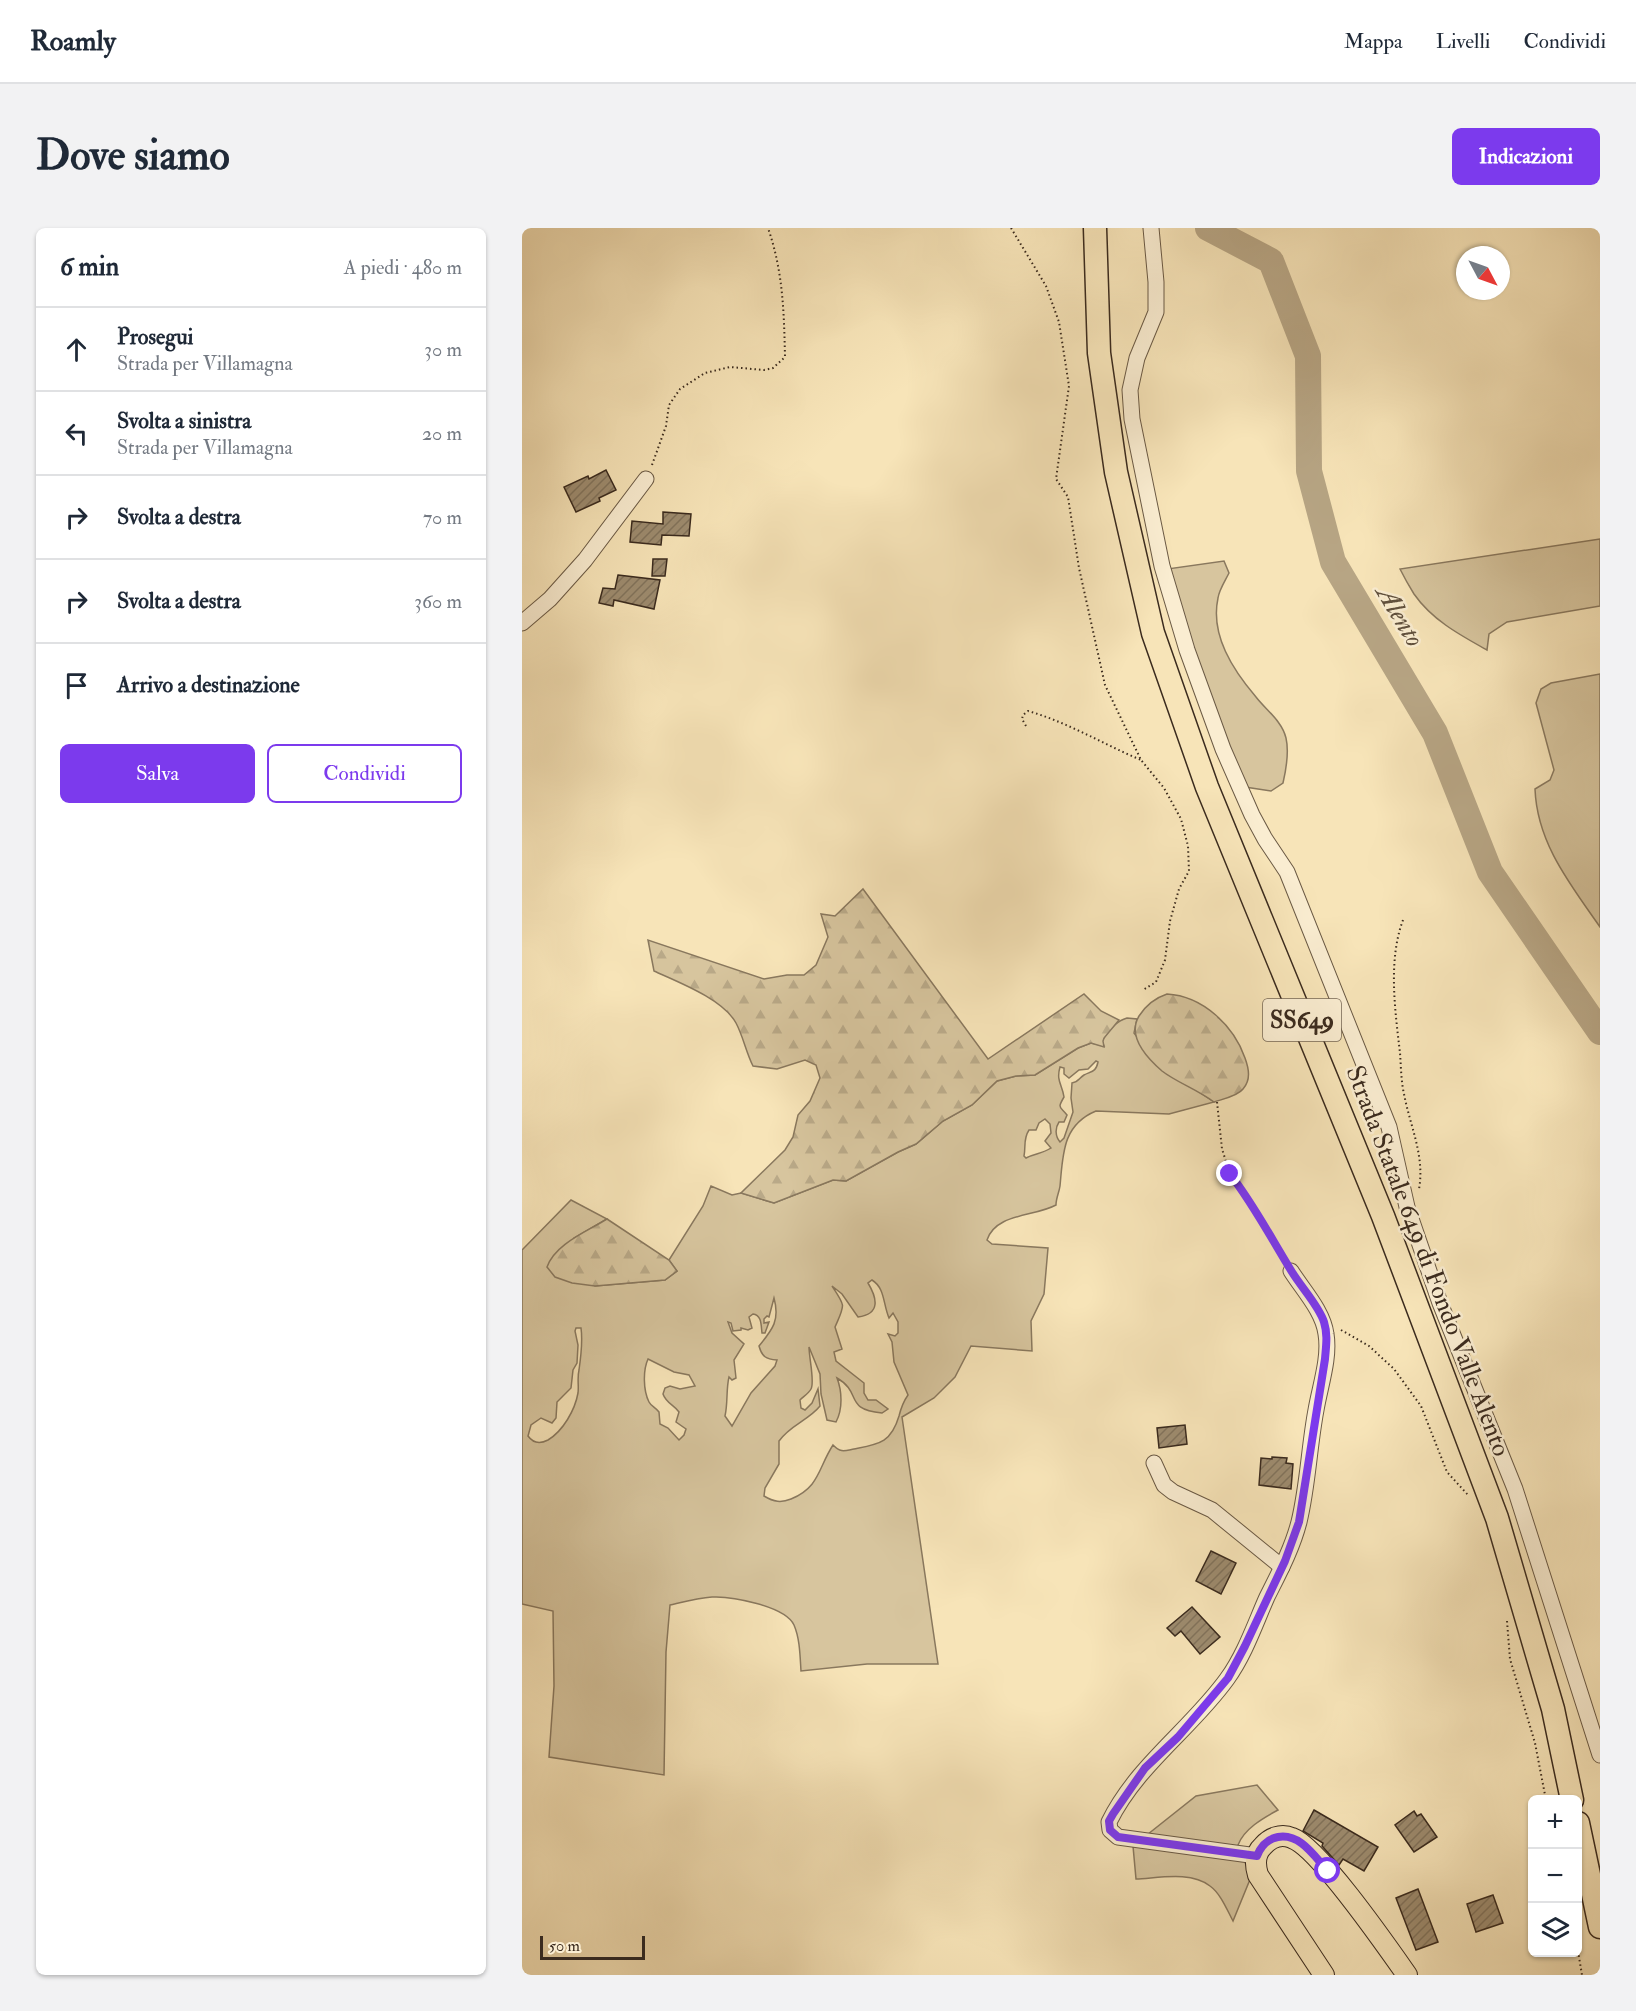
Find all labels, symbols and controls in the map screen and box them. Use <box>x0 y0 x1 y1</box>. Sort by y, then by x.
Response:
text: Roamly <box>30 24 116 59</box>
text: Mappa <box>1344 28 1403 55</box>
text: Livelli <box>1436 28 1490 55</box>
text: Condividi <box>1523 28 1606 55</box>
button: Indicazioni <box>1452 128 1600 185</box>
text: Dove siamo <box>36 130 230 182</box>
north arrow <box>1456 246 1510 300</box>
text: 6 min <box>60 251 119 283</box>
text: A piedi · 480 m <box>344 255 462 280</box>
text: Prosegui <box>117 323 193 351</box>
icon: ahead <box>60 333 93 366</box>
text: 30 m <box>424 337 462 362</box>
text: Strada per Villamagna <box>117 351 293 376</box>
text: Svolta a sinistra <box>117 407 251 435</box>
icon: left <box>60 417 93 450</box>
text: 20 m <box>422 421 462 446</box>
text: Strada per Villamagna <box>117 435 293 460</box>
icon: right <box>60 501 93 534</box>
text: Svolta a destra <box>117 503 241 531</box>
text: 70 m <box>423 505 462 530</box>
water label: Alento <box>1367 577 1431 653</box>
icon: right <box>60 585 93 618</box>
text: Svolta a destra <box>117 587 241 615</box>
text: 360 m <box>414 589 462 614</box>
icon: arrive <box>60 669 93 702</box>
text: Arrivo a destinazione <box>117 671 300 699</box>
button: Salva <box>60 744 255 803</box>
button: Condividi <box>267 744 462 803</box>
road number: SS649 <box>1263 999 1341 1041</box>
street label: Strada Statale 649 di Fondo Valle Alento <box>1339 1061 1517 1461</box>
route end <box>1216 1160 1242 1186</box>
map controls <box>1528 1795 1582 1957</box>
button: + <box>1528 1795 1582 1849</box>
button: − <box>1528 1849 1582 1903</box>
route start <box>1314 1857 1340 1883</box>
button: layers <box>1528 1903 1582 1957</box>
scale bar <box>540 1933 645 1960</box>
text: 50 m <box>549 1936 580 1956</box>

